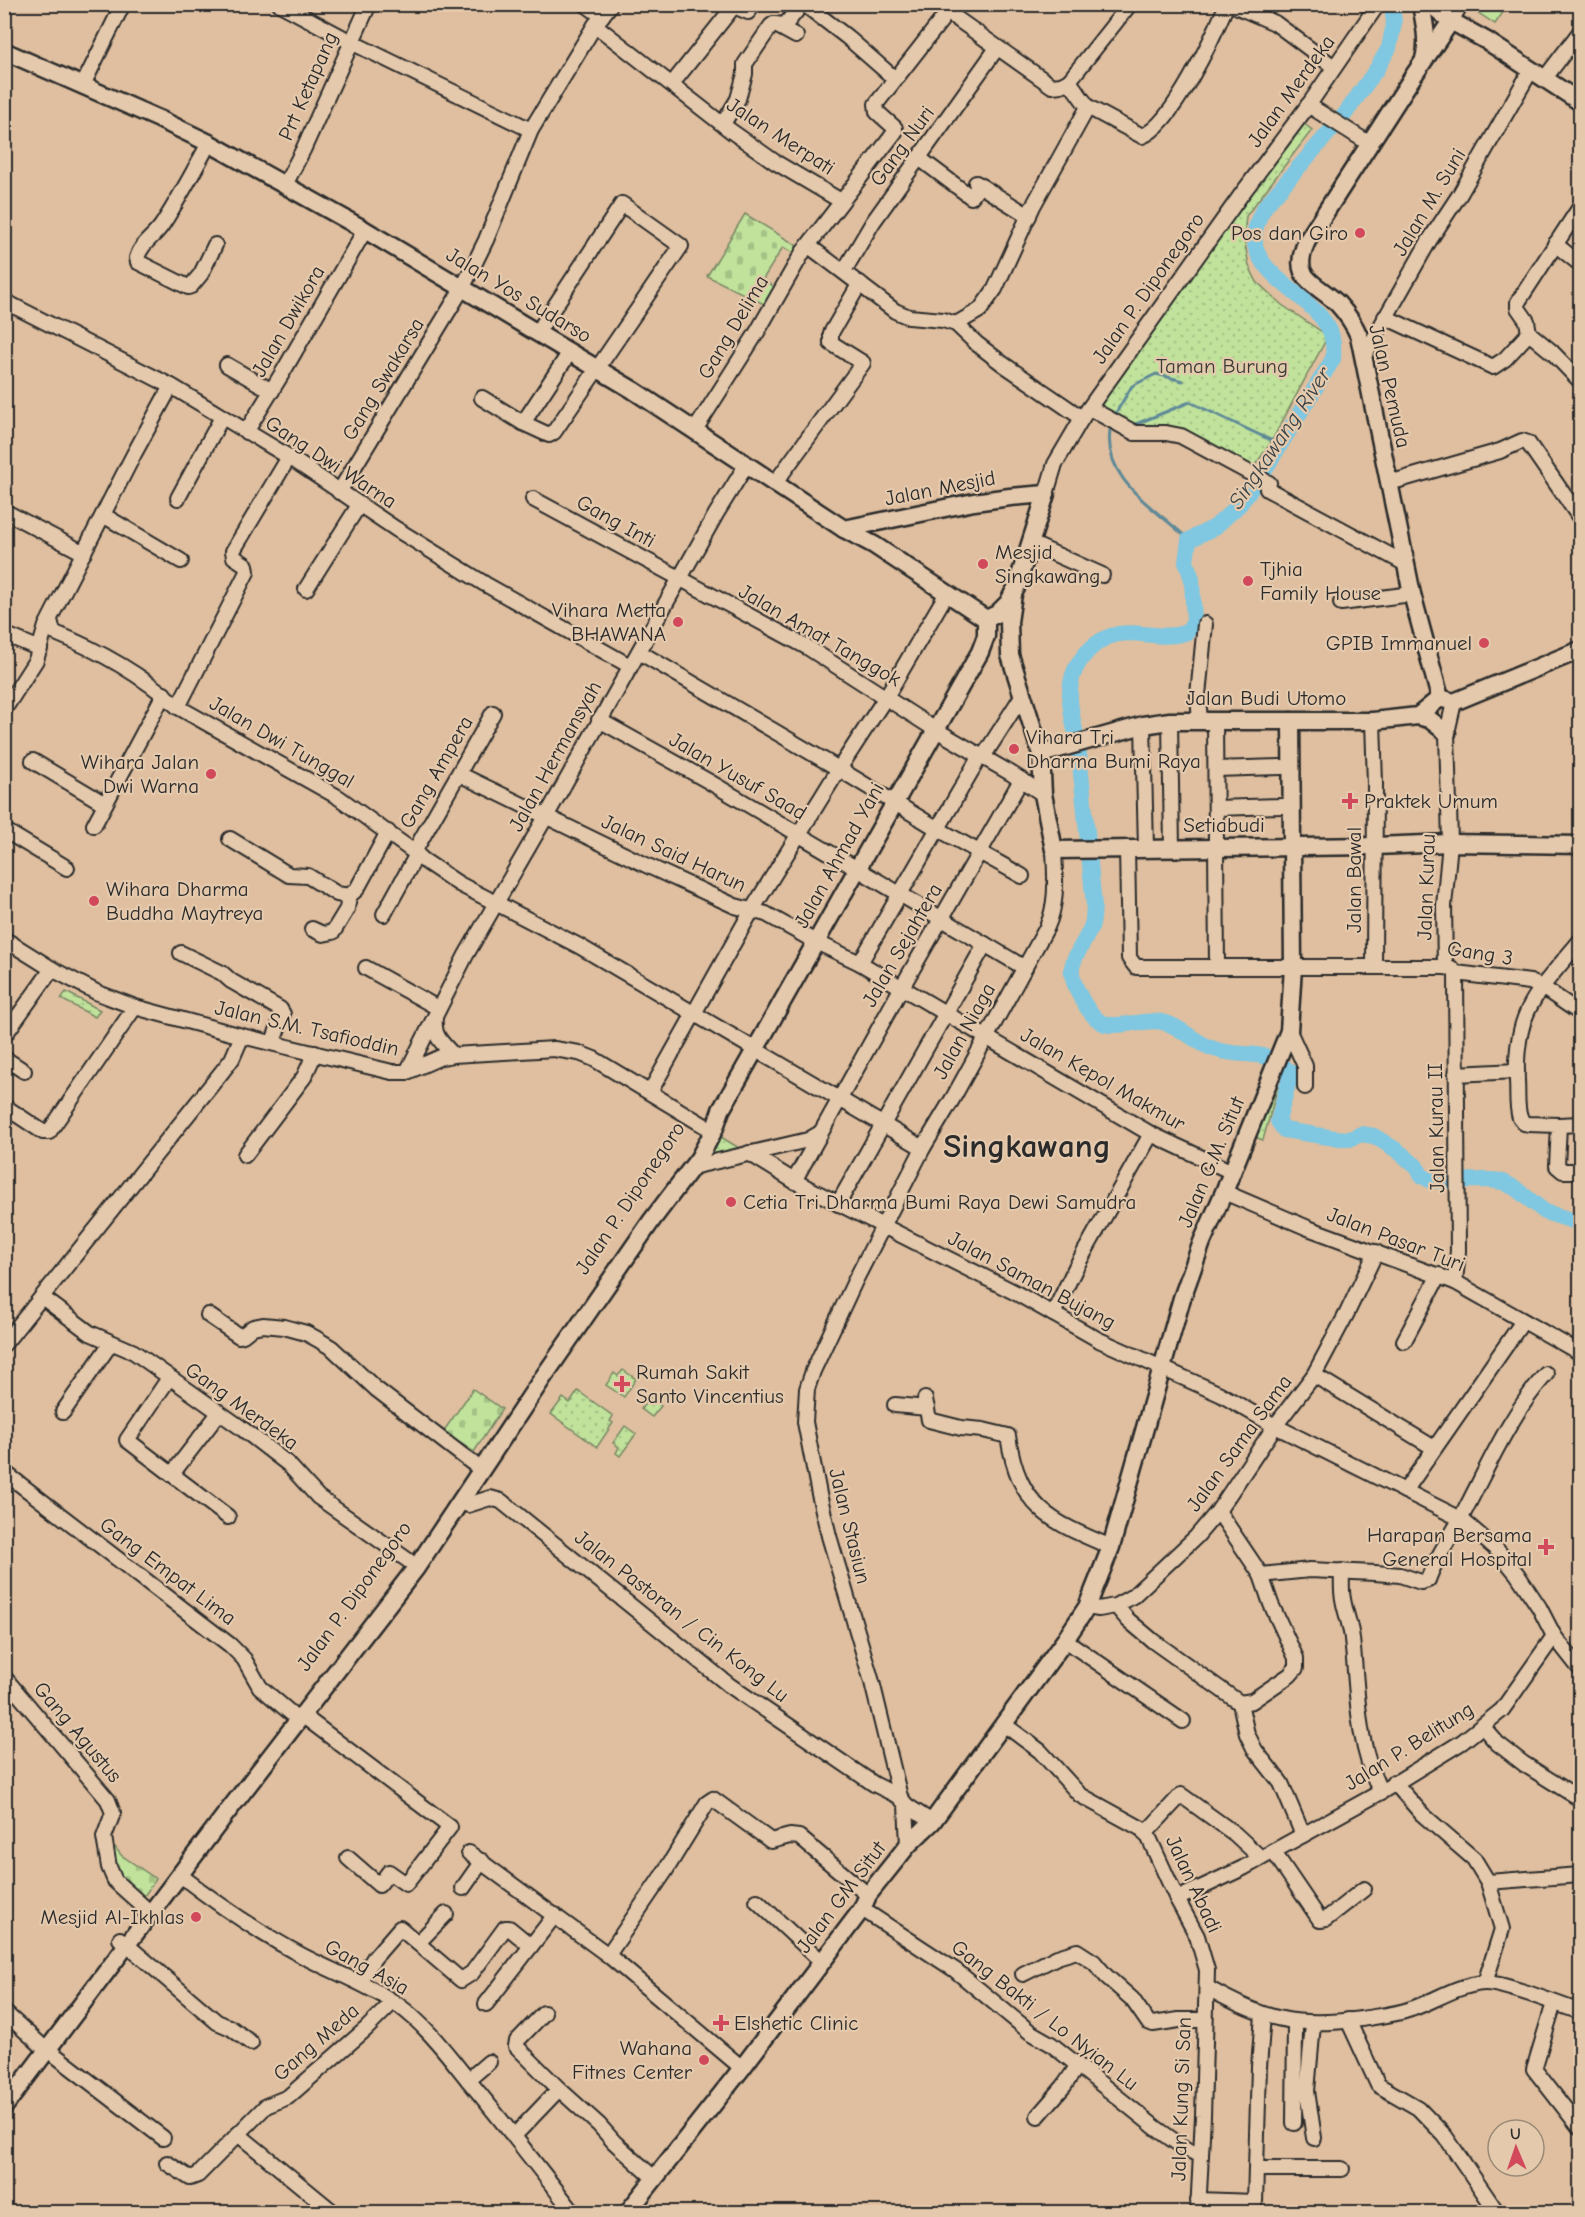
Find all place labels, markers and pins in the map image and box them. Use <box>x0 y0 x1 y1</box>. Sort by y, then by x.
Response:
place label: Pos dan Giro <box>1231 221 1348 245</box>
marker: Pos dan Giro <box>1353 226 1367 240</box>
place label: Mesjid Singkawang <box>995 540 1100 588</box>
marker: Mesjid Singkawang <box>976 557 990 571</box>
place label: Tjhia Family House <box>1260 557 1381 605</box>
marker: Tjhia Family House <box>1241 574 1255 588</box>
place label: Vihara Metta BHAWANA <box>552 598 666 646</box>
marker: Vihara Metta BHAWANA <box>671 615 685 629</box>
place label: GPIB Immanuel <box>1326 631 1472 655</box>
marker: GPIB Immanuel <box>1477 636 1491 650</box>
place label: Vihara Tri Dharma Bumi Raya <box>1026 725 1201 773</box>
marker: Vihara Tri Dharma Bumi Raya <box>1007 742 1021 756</box>
place label: Wihara Jalan Dwi Warna <box>81 750 199 798</box>
marker: Wihara Jalan Dwi Warna <box>204 767 218 781</box>
place label: Praktek Umum <box>1364 789 1498 813</box>
marker: Praktek Umum <box>1341 792 1359 810</box>
place label: Wihara Dharma Buddha Maytreya <box>106 877 263 925</box>
marker: Wihara Dharma Buddha Maytreya <box>87 894 101 908</box>
place label: Cetia Tri Dharma Bumi Raya Dewi Samudra <box>743 1190 1136 1214</box>
marker: Cetia Tri Dharma Bumi Raya Dewi Samudra <box>724 1195 738 1209</box>
place label: Rumah Sakit Santo Vincentius <box>636 1360 784 1408</box>
marker: Rumah Sakit Santo Vincentius <box>613 1375 631 1393</box>
place label: Harapan Bersama General Hospital <box>1367 1523 1532 1571</box>
marker: Harapan Bersama General Hospital <box>1537 1538 1555 1556</box>
place label: Mesjid Al-Ikhlas <box>40 1905 184 1929</box>
marker: Mesjid Al-Ikhlas <box>189 1910 203 1924</box>
place label: Elshetic Clinic <box>734 2011 858 2035</box>
marker: Elshetic Clinic <box>712 2014 730 2032</box>
place label: Wahana Fitnes Center <box>572 2036 693 2084</box>
marker: Wahana Fitnes Center <box>697 2053 711 2067</box>

